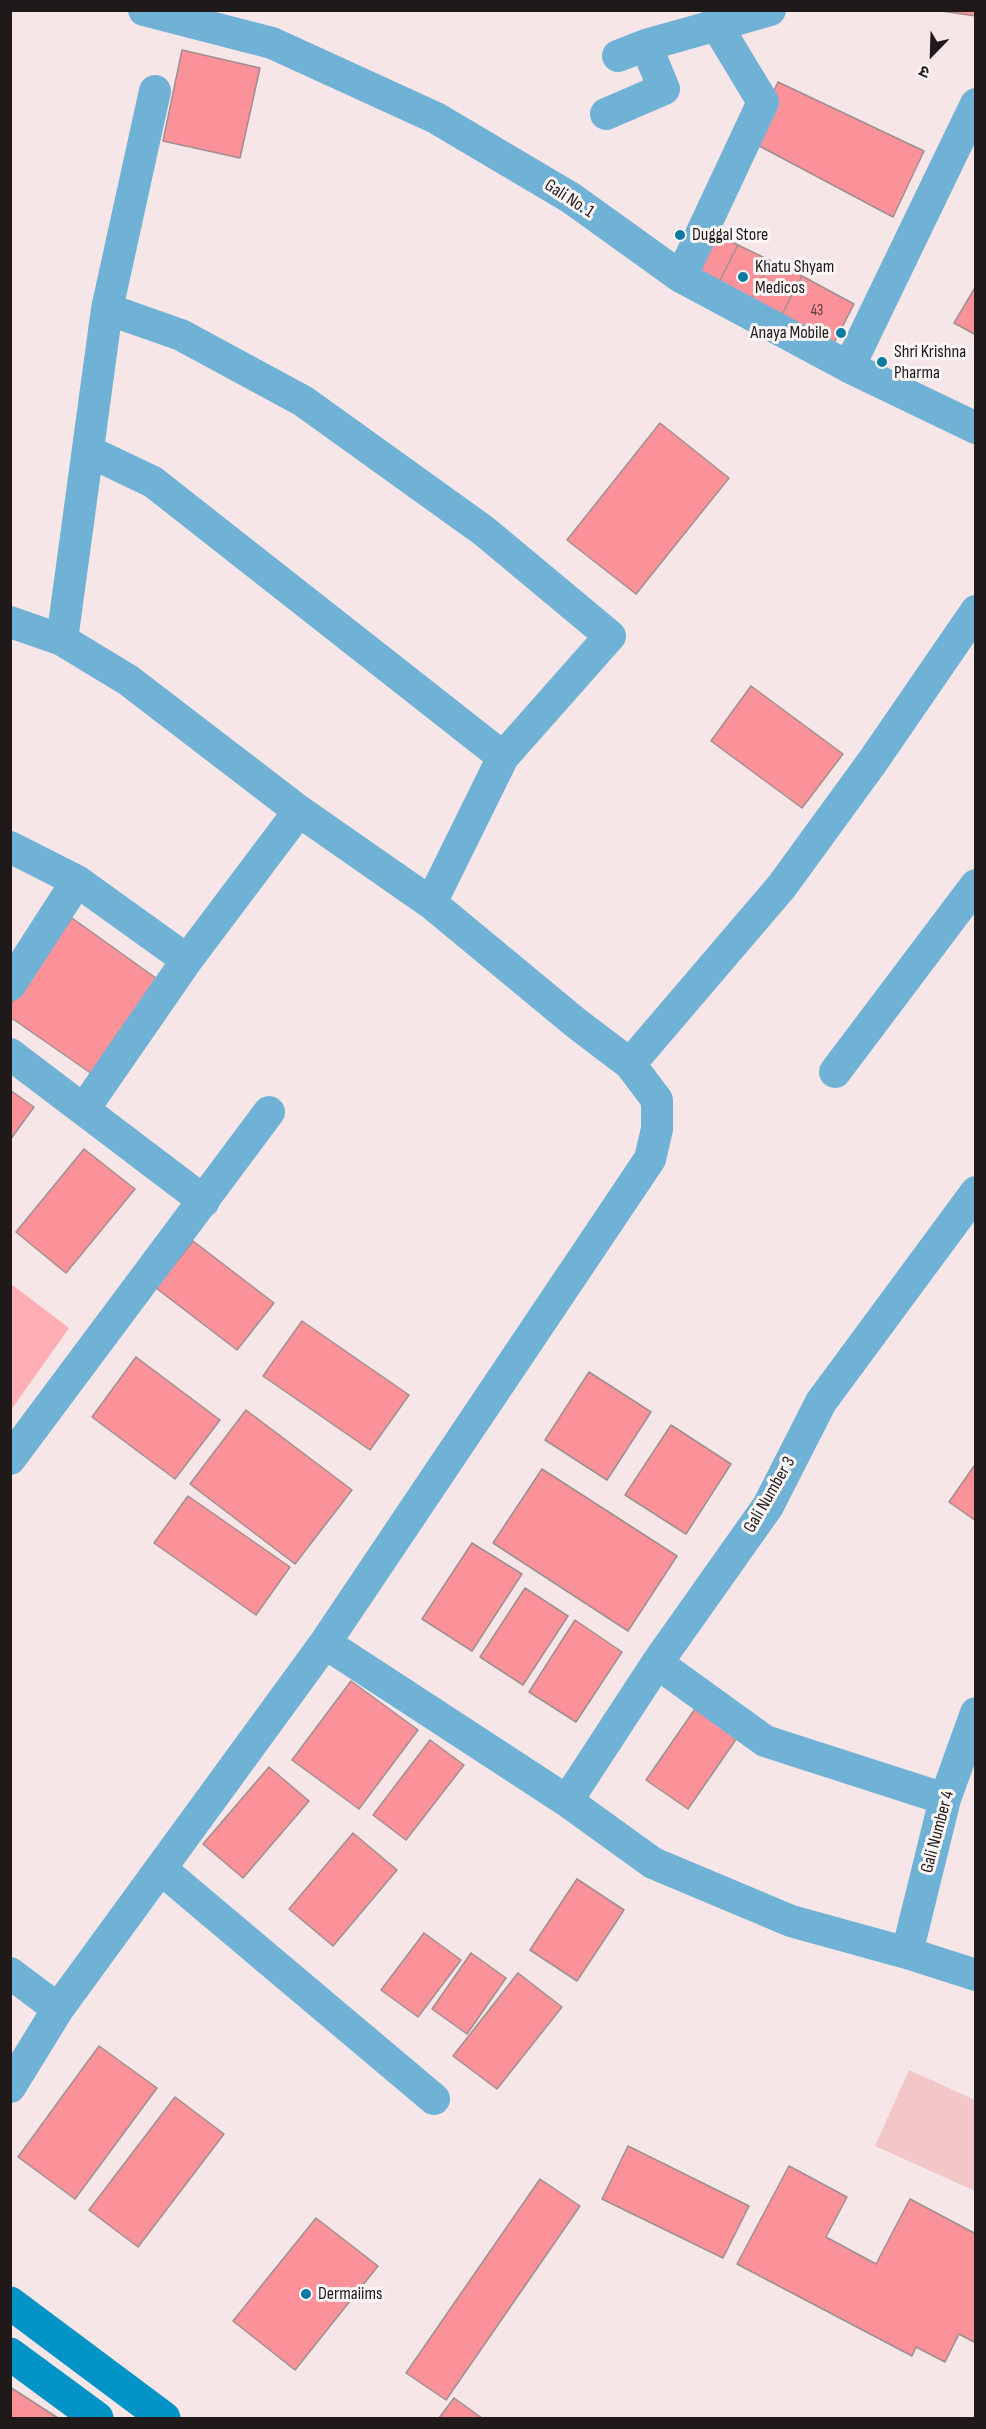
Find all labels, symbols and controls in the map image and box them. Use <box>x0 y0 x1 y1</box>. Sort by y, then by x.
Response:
north arrow <box>902 24 962 84</box>
text: उ <box>917 60 933 82</box>
street label: Gali No. 1 <box>540 175 598 223</box>
place label: Duggal Store <box>692 224 768 246</box>
marker: Duggal Store <box>673 228 687 242</box>
place label: Khatu Shyam Medicos <box>755 256 834 298</box>
marker: Khatu Shyam Medicos <box>736 270 750 284</box>
house number: 43 <box>811 302 823 320</box>
place label: Anaya Mobile <box>750 322 829 344</box>
marker: Anaya Mobile <box>834 326 848 340</box>
place label: Shri Krishna Pharma <box>894 341 966 384</box>
marker: Shri Krishna Pharma <box>875 355 889 369</box>
street label: Gali Number 3 <box>740 1453 800 1537</box>
street label: Gali Number 4 <box>917 1789 959 1875</box>
place label: Dermaiims <box>318 2283 382 2305</box>
marker: Dermaiims <box>299 2287 313 2301</box>

